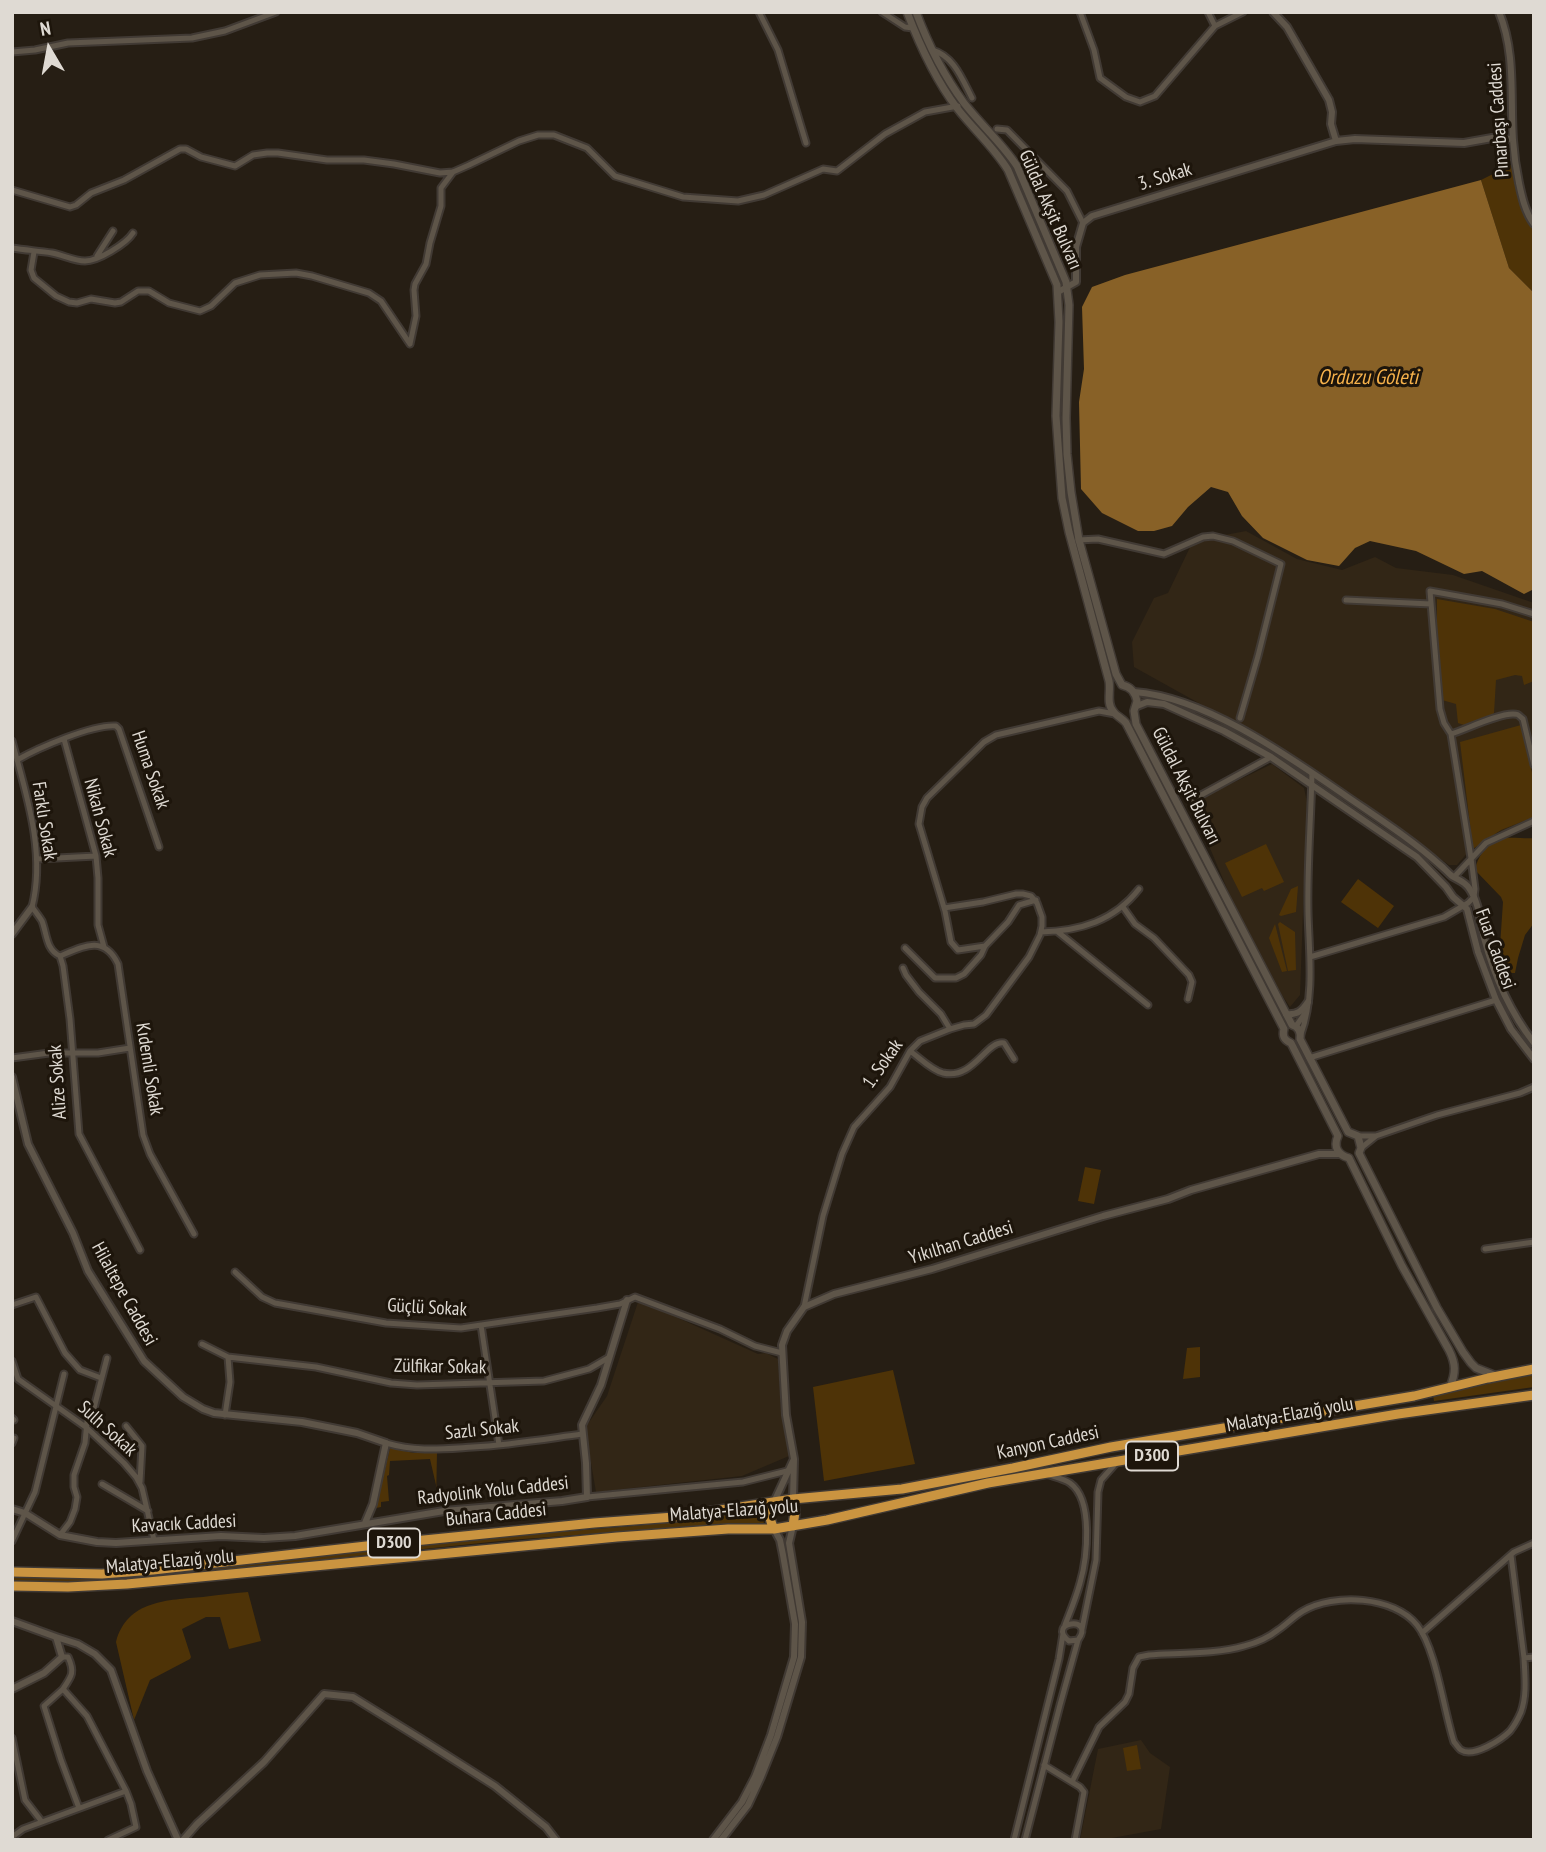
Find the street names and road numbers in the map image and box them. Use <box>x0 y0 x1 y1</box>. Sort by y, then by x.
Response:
street label: Pınarbaşı Caddesi <box>1484 62 1514 178</box>
street label: Güldal Akşit Bulvarı <box>1013 147 1087 273</box>
street label: 3. Sokak <box>1136 158 1194 196</box>
street label: Güldal Akşit Bulvarı <box>1147 724 1225 848</box>
street label: Huma Sokak <box>126 728 174 812</box>
street label: Nikah Sokak <box>79 776 121 860</box>
street label: Farklı Sokak <box>27 780 61 862</box>
street label: Fuar Caddesi <box>1470 906 1520 992</box>
street label: Kıdemli Sokak <box>130 1021 168 1117</box>
street label: 1. Sokak <box>858 1035 908 1093</box>
street label: Alize Sokak <box>44 1044 72 1120</box>
street label: Yıkılhan Caddesi <box>906 1216 1016 1270</box>
street label: Hilaltepe Caddesi <box>86 1238 162 1350</box>
street label: Güçlü Sokak <box>387 1295 467 1321</box>
street label: Zülfikar Sokak <box>394 1355 486 1379</box>
street label: Malatya-Elazığ yolu <box>1225 1393 1355 1437</box>
street label: Sulh Sokak <box>73 1396 141 1462</box>
street label: Sazlı Sokak <box>444 1415 520 1445</box>
street label: Kanyon Caddesi <box>995 1421 1101 1465</box>
road number: D300 <box>1126 1442 1178 1470</box>
street label: Radyolink Yolu Caddesi <box>416 1472 570 1510</box>
street label: Malatya-Elazığ yolu <box>669 1495 799 1527</box>
street label: Buhara Caddesi <box>445 1498 547 1532</box>
street label: Kavacık Caddesi <box>131 1510 237 1538</box>
road number: D300 <box>368 1528 420 1558</box>
street label: Malatya-Elazığ yolu <box>105 1545 235 1579</box>

